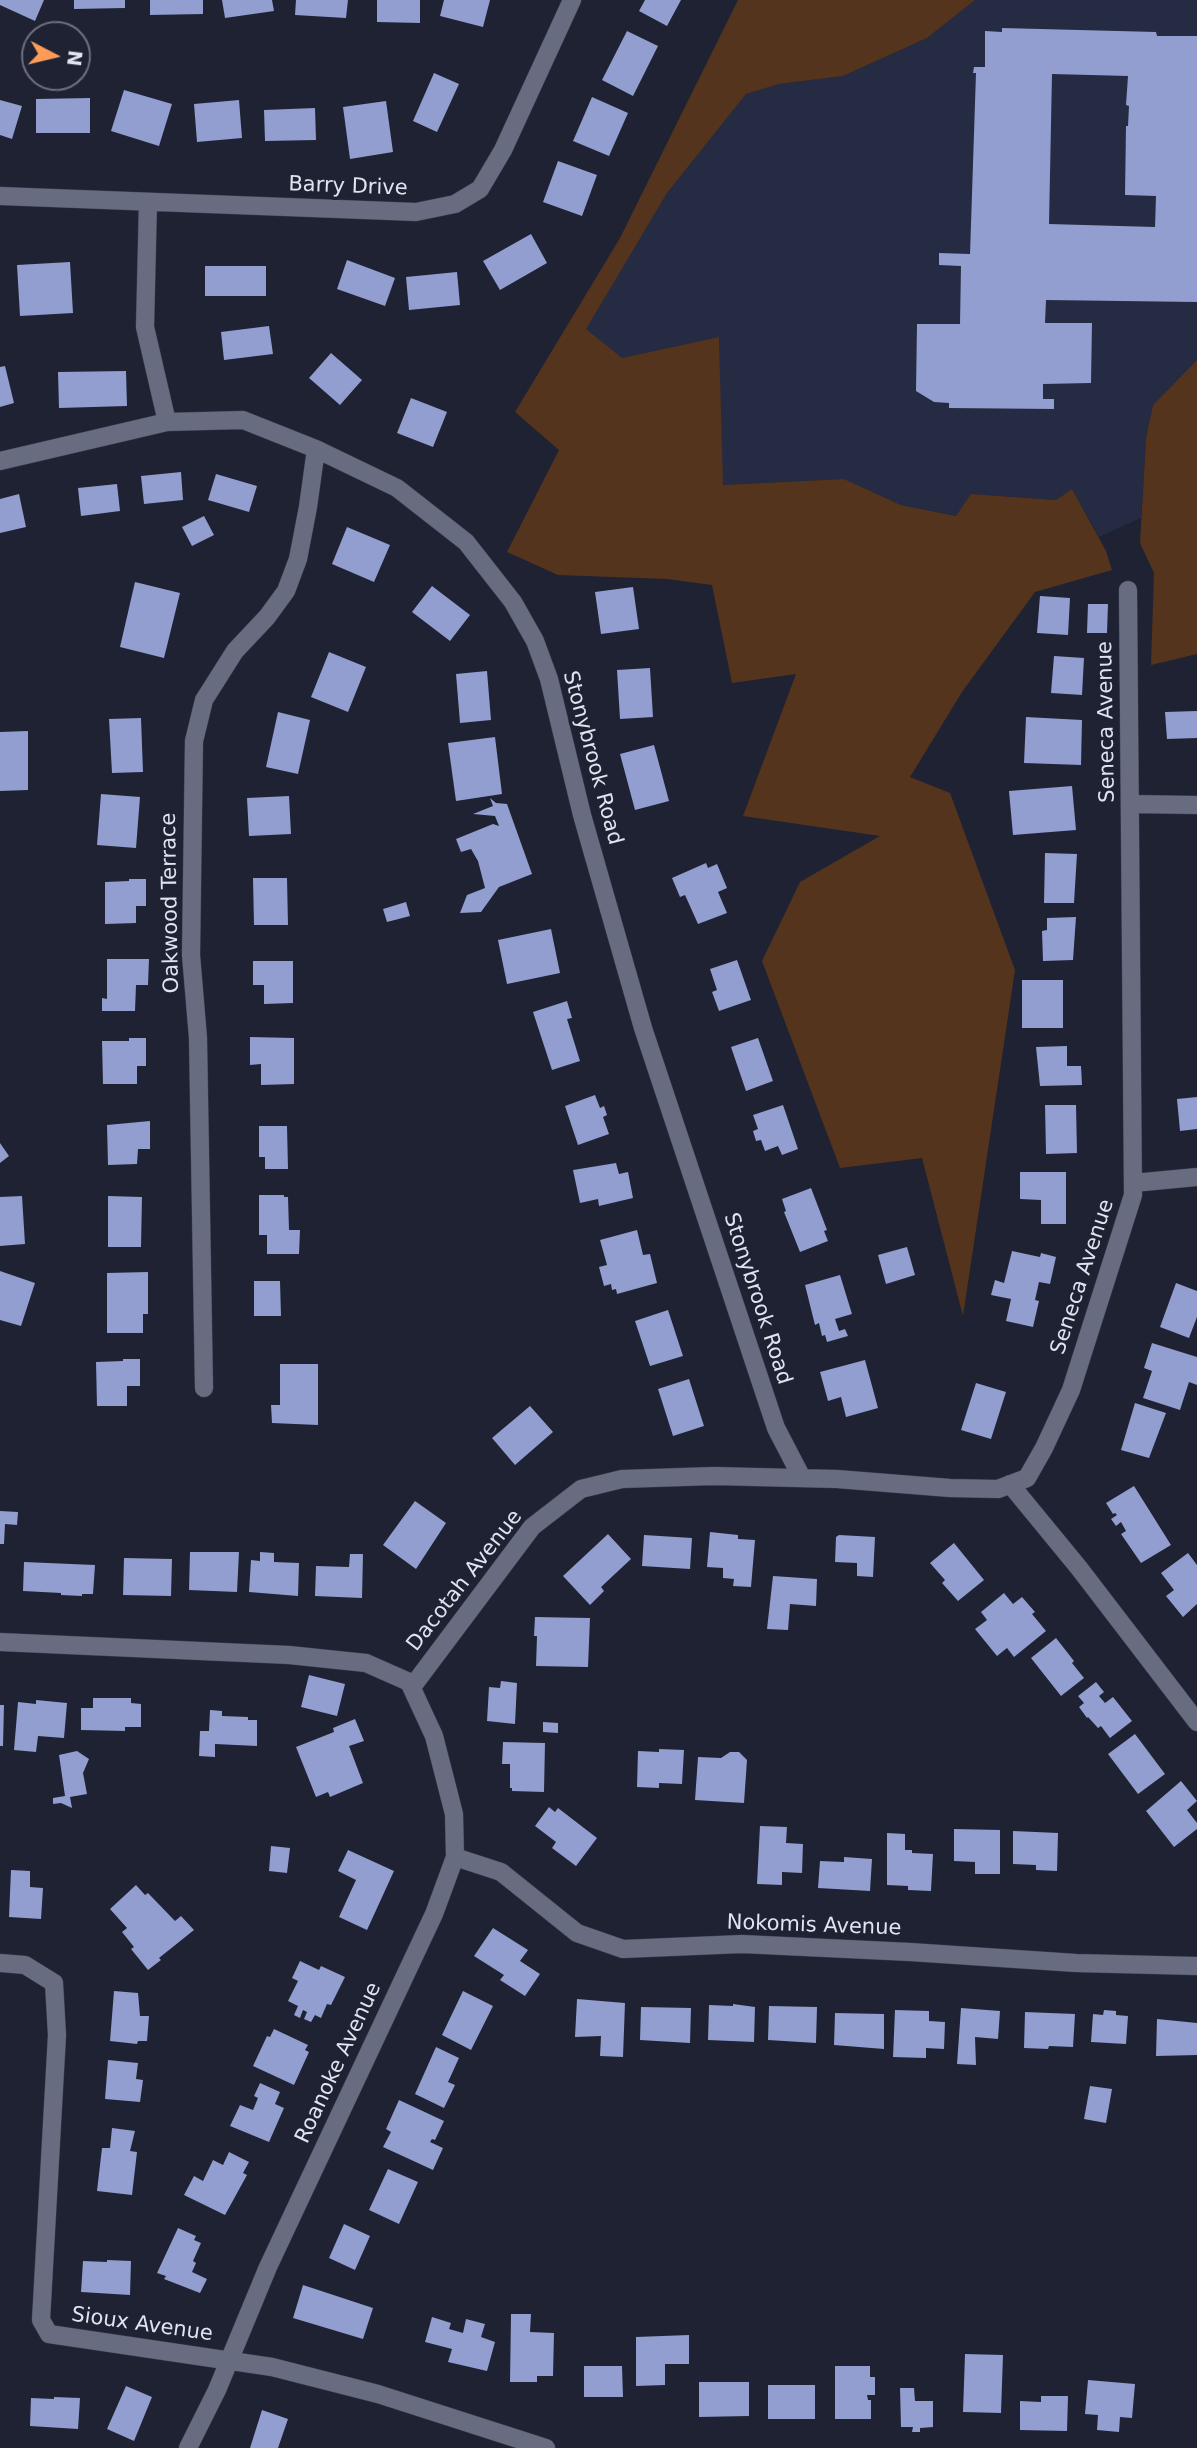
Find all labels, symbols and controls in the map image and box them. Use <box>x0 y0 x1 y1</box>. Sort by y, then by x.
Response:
north arrow <box>21 21 91 91</box>
text: N <box>63 49 87 68</box>
street label: Barry Drive <box>288 172 408 202</box>
street label: Seneca Avenue <box>1093 641 1121 803</box>
street label: Stonybrook Road <box>557 668 627 848</box>
street label: Oakwood Terrace <box>157 812 185 994</box>
street label: Seneca Avenue <box>1046 1196 1120 1358</box>
street label: Stonybrook Road <box>717 1210 797 1388</box>
street label: Dacotah Avenue <box>402 1505 528 1657</box>
street label: Nokomis Avenue <box>726 1910 902 1942</box>
street label: Roanoke Avenue <box>291 1979 387 2147</box>
street label: Sioux Avenue <box>70 2303 214 2347</box>

